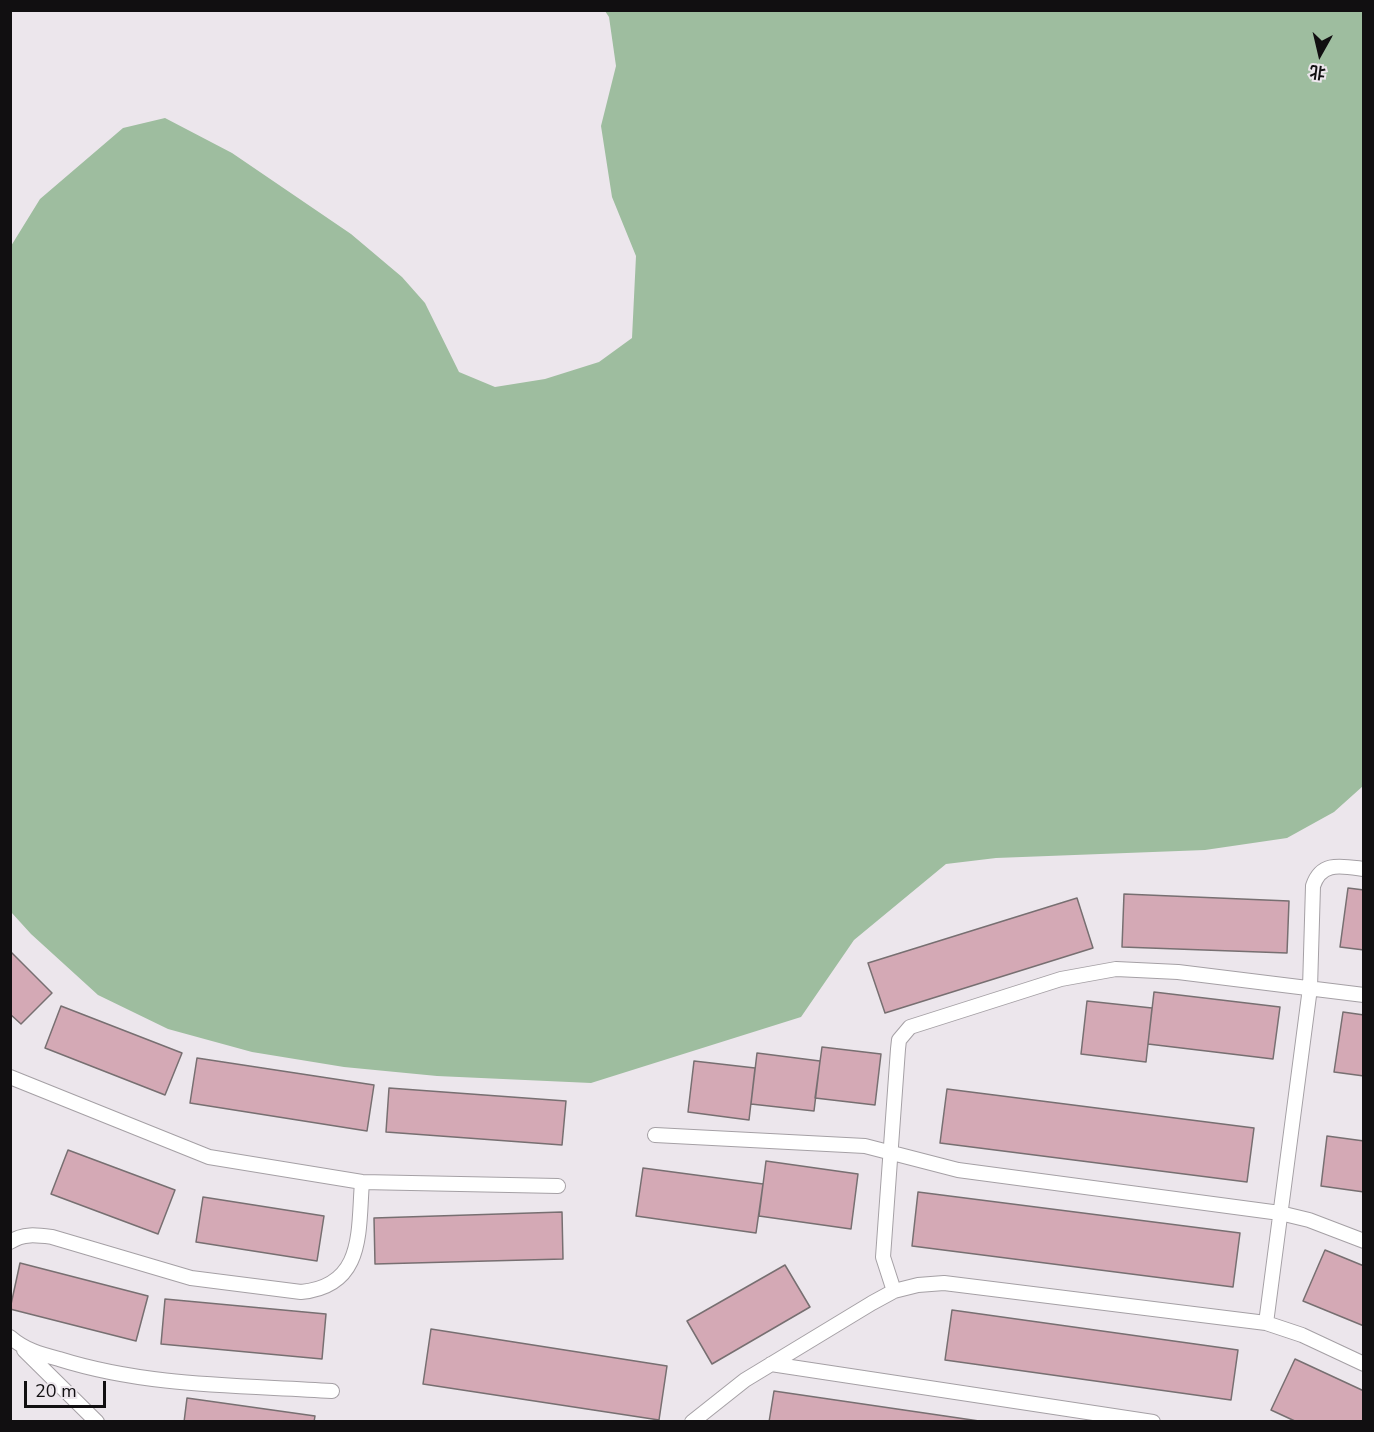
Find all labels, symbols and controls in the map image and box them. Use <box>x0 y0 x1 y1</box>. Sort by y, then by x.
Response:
north arrow <box>1290 24 1350 84</box>
text: 北 <box>1308 60 1327 84</box>
scale bar <box>27 1369 110 1407</box>
text: 20 m <box>35 1379 77 1403</box>

